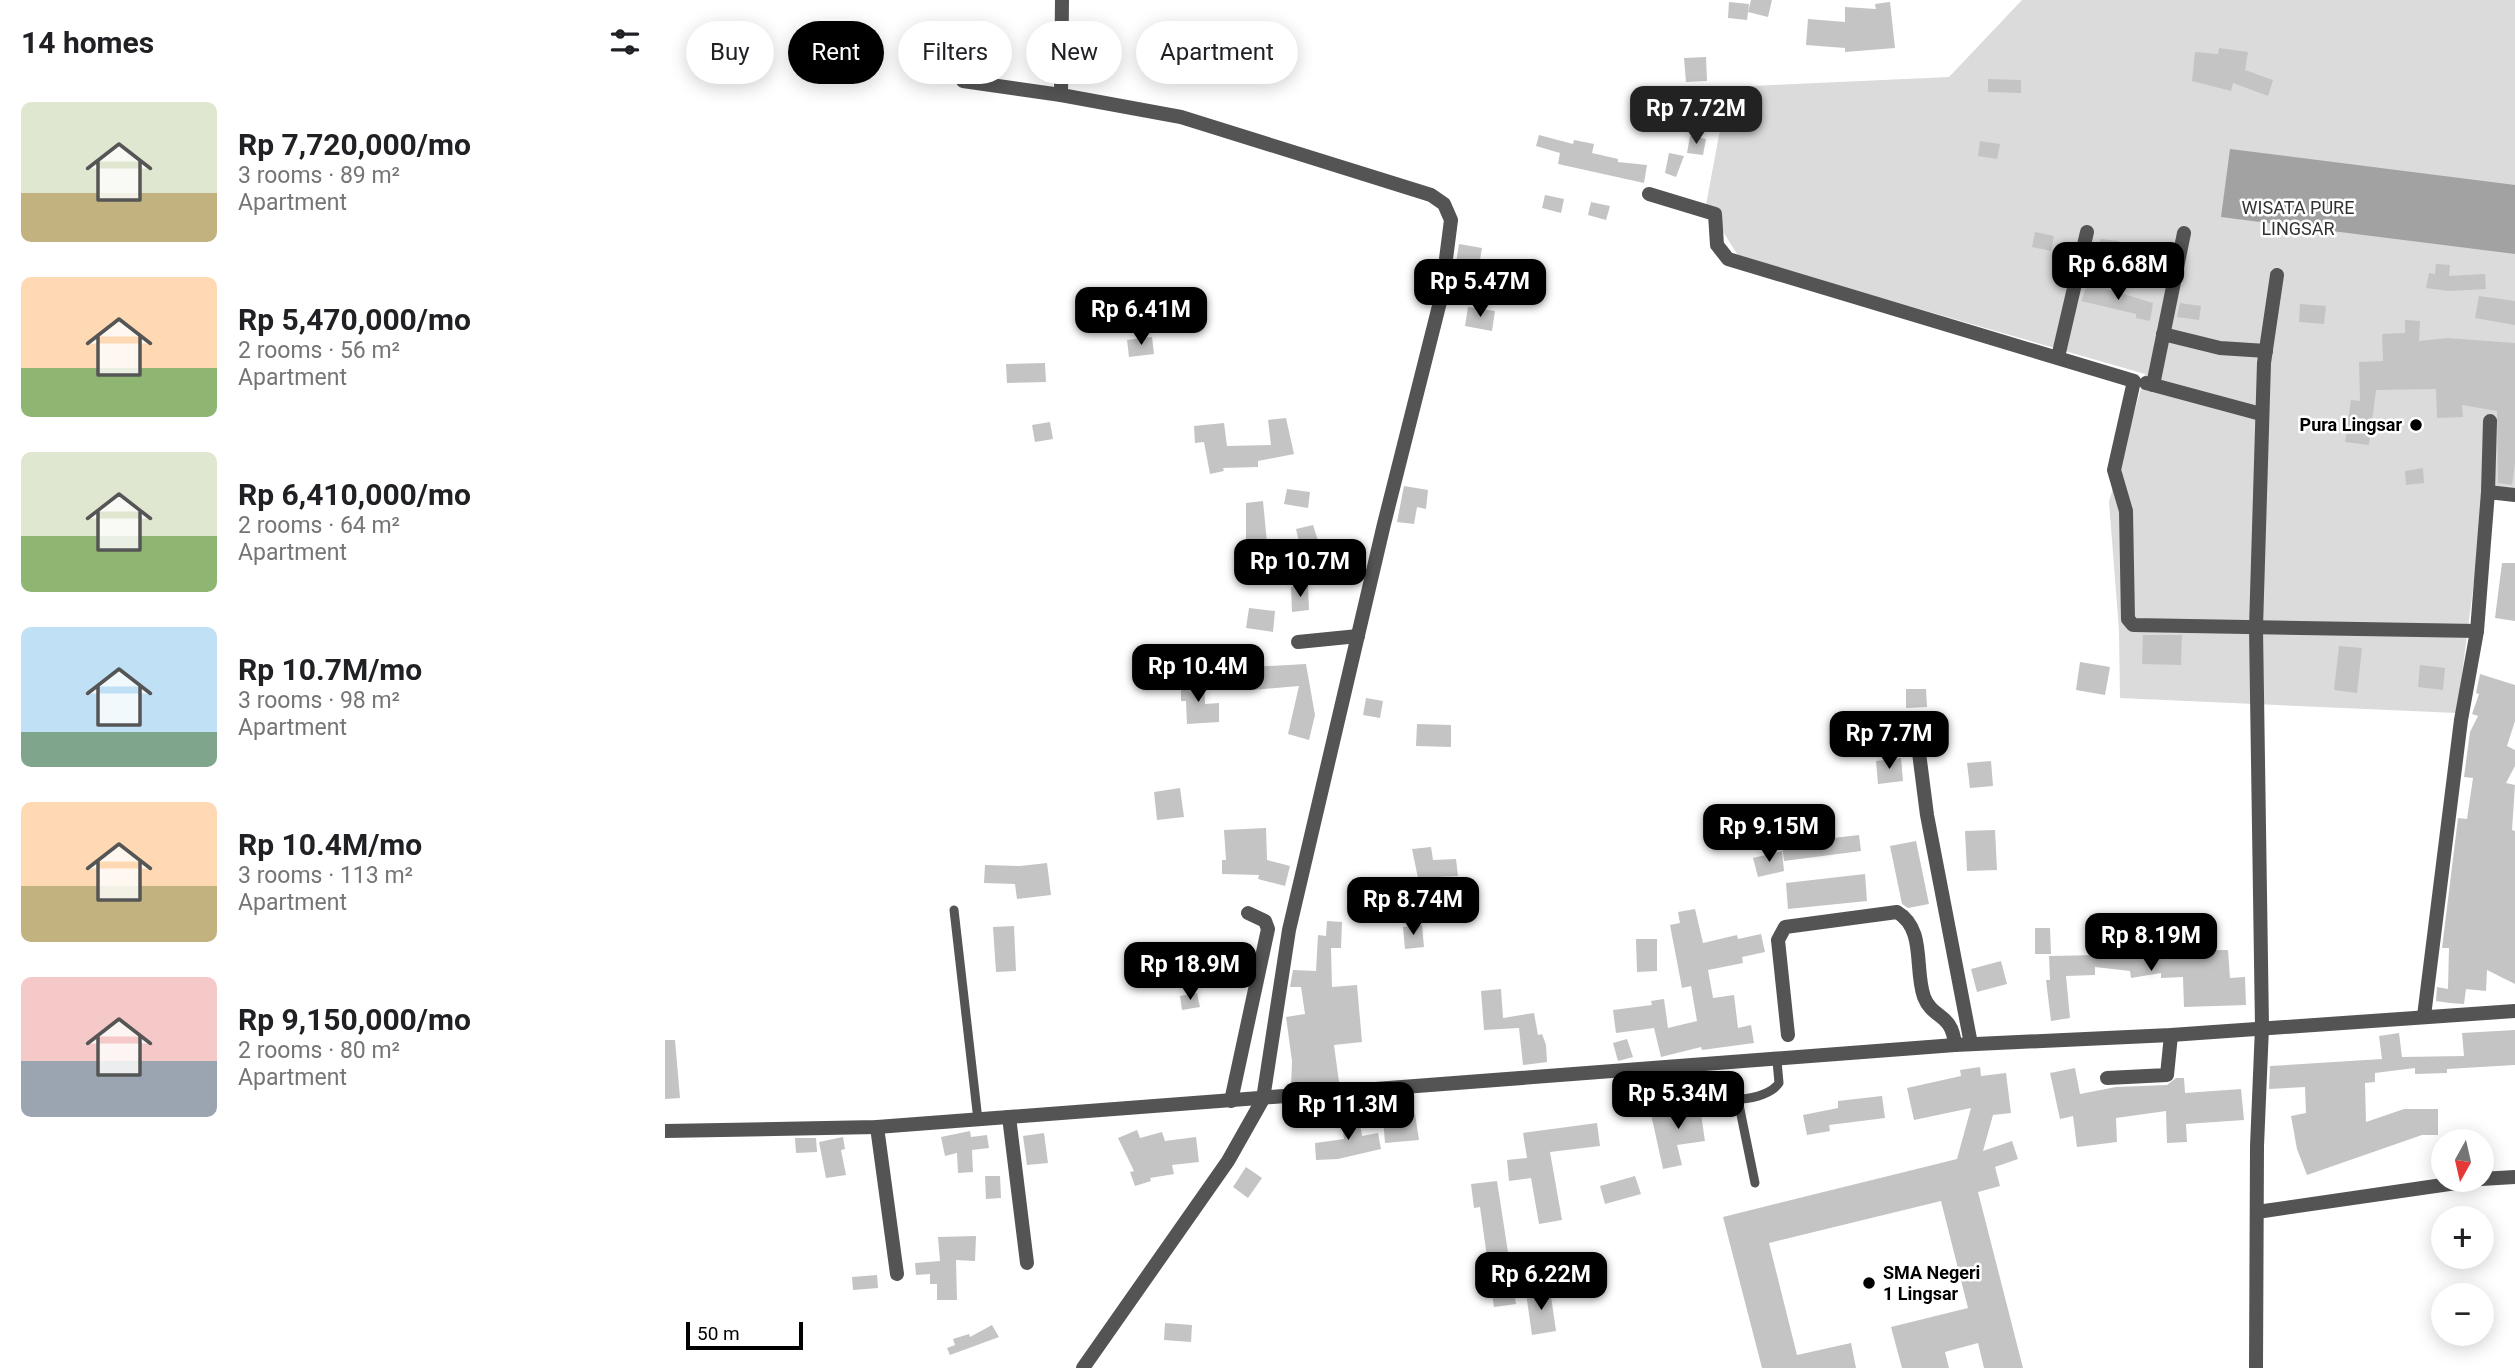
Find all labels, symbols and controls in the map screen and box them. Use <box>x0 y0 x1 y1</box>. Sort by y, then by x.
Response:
chip: Buy <box>686 21 774 84</box>
chip: Rent <box>788 21 884 84</box>
chip: Filters <box>898 21 1012 84</box>
chip: New <box>1026 21 1122 84</box>
chip: Apartment <box>1136 21 1298 84</box>
icon: filters <box>606 23 644 61</box>
text: 14 homes <box>21 25 154 60</box>
pin: Rp 7.72M <box>1624 86 1768 146</box>
text: Rp 7.72M <box>1646 95 1746 122</box>
text: Rp 7,720,000/mo <box>238 127 471 162</box>
icon: home <box>77 130 161 214</box>
text: 3 rooms · 89 m² <box>238 162 400 189</box>
text: Apartment <box>238 189 347 216</box>
park label: WISATA PURE LINGSAR <box>2242 197 2354 239</box>
pin: Rp 6.68M <box>2046 243 2190 302</box>
text: Rp 6.68M <box>2068 251 2168 278</box>
pin: Rp 5.47M <box>1408 260 1552 319</box>
text: Rp 5.47M <box>1430 268 1530 295</box>
pin: Rp 6.41M <box>1069 288 1213 347</box>
text: Rp 6.41M <box>1091 296 1191 323</box>
text: Rp 5,470,000/mo <box>238 302 471 337</box>
icon: home <box>77 305 161 389</box>
text: 2 rooms · 56 m² <box>238 337 400 364</box>
text: Apartment <box>238 364 347 391</box>
place label: Pura Lingsar <box>2300 414 2402 435</box>
marker: Pura Lingsar <box>2408 417 2424 433</box>
text: Rp 6,410,000/mo <box>238 477 471 512</box>
icon: home <box>77 480 161 564</box>
text: 2 rooms · 64 m² <box>238 512 400 539</box>
text: Apartment <box>238 539 347 566</box>
pin: Rp 10.7M <box>1228 540 1372 599</box>
text: Rp 10.7M <box>1250 548 1350 575</box>
pin: Rp 10.4M <box>1126 644 1270 704</box>
text: Rp 10.7M/mo <box>238 652 422 687</box>
text: Rp 10.4M <box>1148 653 1248 680</box>
icon: home <box>77 655 161 739</box>
text: 3 rooms · 98 m² <box>238 687 400 714</box>
pin: Rp 7.7M <box>1824 712 1954 771</box>
text: Apartment <box>238 714 347 741</box>
text: Rp 7.7M <box>1846 720 1932 747</box>
pin: Rp 9.15M <box>1697 804 1841 864</box>
text: Rp 9.15M <box>1719 813 1819 840</box>
text: Rp 10.4M/mo <box>238 827 422 862</box>
icon: home <box>77 830 161 914</box>
text: 3 rooms · 113 m² <box>238 862 413 889</box>
pin: Rp 8.74M <box>1341 878 1485 937</box>
text: Rp 8.74M <box>1363 886 1463 913</box>
text: Apartment <box>238 889 347 916</box>
pin: Rp 8.19M <box>2079 914 2223 973</box>
text: Rp 8.19M <box>2101 922 2201 949</box>
pin: Rp 18.9M <box>1118 942 1262 1002</box>
text: Rp 18.9M <box>1140 951 1240 978</box>
text: Rp 9,150,000/mo <box>238 1002 471 1037</box>
icon: home <box>77 1005 161 1089</box>
text: 2 rooms · 80 m² <box>238 1037 400 1064</box>
text: Apartment <box>238 1064 347 1091</box>
pin: Rp 5.34M <box>1606 1072 1750 1131</box>
text: Rp 5.34M <box>1628 1080 1728 1107</box>
pin: Rp 11.3M <box>1276 1082 1420 1142</box>
text: Rp 11.3M <box>1298 1091 1398 1118</box>
north arrow <box>2431 1129 2494 1192</box>
map controls <box>2431 1129 2494 1346</box>
button: + <box>2431 1206 2494 1269</box>
pin: Rp 6.22M <box>1469 1252 1613 1312</box>
text: Rp 6.22M <box>1491 1261 1591 1288</box>
place label: SMA Negeri 1 Lingsar <box>1883 1262 1980 1304</box>
marker: SMA Negeri 1 Lingsar <box>1861 1275 1877 1291</box>
button: − <box>2431 1283 2494 1346</box>
scale bar <box>686 1319 803 1351</box>
text: 50 m <box>697 1322 740 1345</box>

